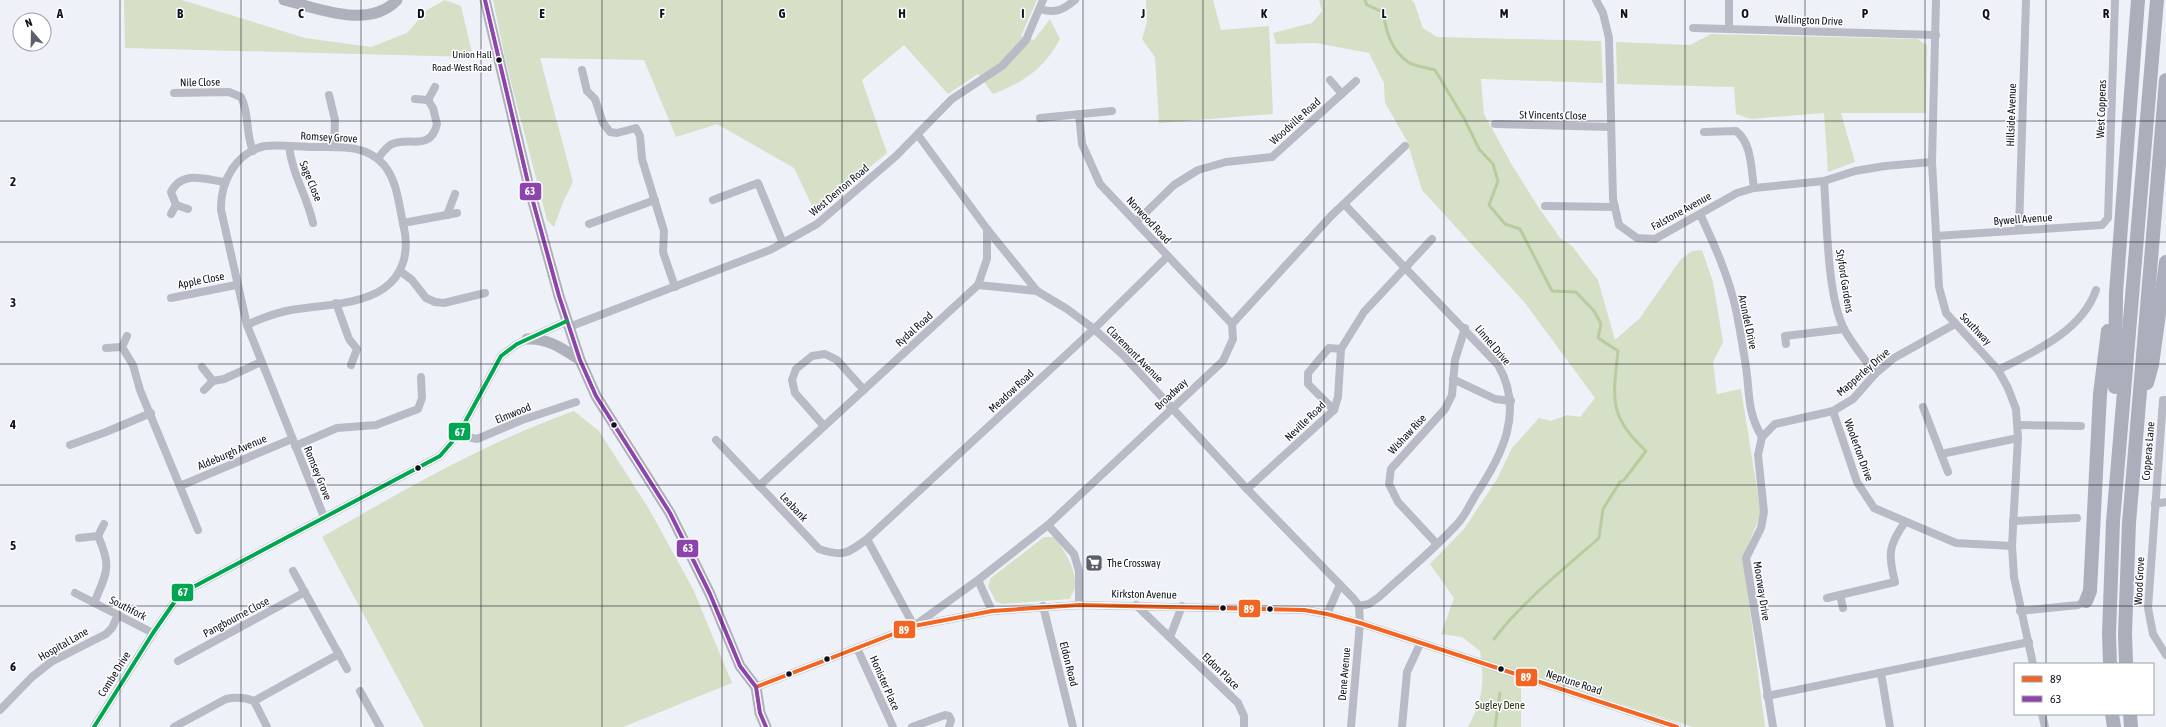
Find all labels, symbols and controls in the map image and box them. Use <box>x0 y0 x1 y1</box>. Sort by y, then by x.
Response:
text: A <box>56 6 64 21</box>
text: B <box>177 6 184 21</box>
text: C <box>298 6 304 21</box>
text: D <box>417 6 425 21</box>
text: E <box>539 6 545 21</box>
text: F <box>659 6 665 21</box>
text: G <box>779 6 786 21</box>
text: H <box>898 6 906 21</box>
text: I <box>1021 6 1025 21</box>
text: J <box>1140 6 1145 21</box>
text: K <box>1261 6 1268 21</box>
text: L <box>1381 6 1387 21</box>
text: M <box>1500 6 1509 21</box>
text: N <box>1620 6 1628 21</box>
text: O <box>1741 6 1749 21</box>
text: P <box>1862 6 1869 21</box>
text: Q <box>1982 6 1990 21</box>
text: R <box>2103 6 2110 21</box>
north arrow <box>12 12 52 52</box>
street label: Wallington Drive <box>1775 13 1843 27</box>
text: N <box>23 16 34 29</box>
place label: Union Hall Road-West Road <box>432 49 492 73</box>
marker: Union Hall Road-West Road <box>494 55 504 65</box>
street label: Nile Close <box>180 76 220 88</box>
street label: West Copperas <box>2094 79 2108 139</box>
street label: Hillside Avenue <box>2004 83 2018 147</box>
street label: Woodville Road <box>1267 95 1323 147</box>
street label: St Vincents Close <box>1519 108 1587 122</box>
street label: Romsey Grove <box>300 130 358 144</box>
street label: Sage Close <box>297 159 325 203</box>
street label: West Denton Road <box>807 162 871 218</box>
text: 2 <box>10 174 16 189</box>
line badge: 63 <box>519 182 542 201</box>
text: 63 <box>525 185 535 197</box>
street label: Falstone Avenue <box>1649 190 1713 232</box>
street label: Norwood Road <box>1124 194 1174 246</box>
street label: Bywell Avenue <box>1993 211 2053 227</box>
street label: Styford Gardens <box>1834 248 1856 314</box>
street label: Apple Close <box>177 270 225 290</box>
street label: Arundel Drive <box>1736 294 1760 350</box>
text: 3 <box>10 295 16 310</box>
street label: Rydal Road <box>893 309 935 349</box>
street label: Southway <box>1958 311 1994 348</box>
street label: Claremont Avenue <box>1104 323 1166 385</box>
street label: Linnel Drive <box>1473 323 1513 367</box>
street label: Mapperley Drive <box>1834 346 1892 398</box>
street label: Meadow Road <box>986 367 1036 415</box>
street label: Broadway <box>1152 376 1190 412</box>
street label: Neville Road <box>1282 399 1328 443</box>
street label: Elmwood <box>493 400 533 426</box>
street label: Wishaw Rise <box>1386 412 1428 456</box>
text: 4 <box>9 417 16 432</box>
street label: Woolerton Drive <box>1842 417 1876 483</box>
unlabelled marker <box>609 420 619 430</box>
street label: Copperas Lane <box>2139 421 2157 481</box>
line badge: 67 <box>448 422 471 441</box>
text: 67 <box>455 426 465 438</box>
street label: Aldeburgh Avenue <box>196 432 268 472</box>
street label: Romsey Grove <box>302 444 334 502</box>
unlabelled marker <box>413 463 423 473</box>
street label: Leabank <box>778 490 810 524</box>
text: 5 <box>10 538 16 553</box>
line badge: 63 <box>676 539 699 558</box>
text: 63 <box>683 542 693 554</box>
supermarket icon: The Crossway <box>1084 553 1104 573</box>
place label: The Crossway <box>1107 557 1161 569</box>
street label: Wood Grove <box>2132 557 2146 605</box>
street label: Moorway Drive <box>1751 560 1773 622</box>
line badge: 67 <box>171 583 194 602</box>
text: 67 <box>178 586 188 598</box>
street label: Kirkston Avenue <box>1111 587 1177 601</box>
street label: Southfork <box>107 594 149 622</box>
street label: Pangbourne Close <box>201 595 271 639</box>
line badge: 89 <box>1238 599 1261 618</box>
unlabelled marker <box>1218 603 1228 613</box>
text: 89 <box>1244 603 1254 615</box>
unlabelled marker <box>1265 604 1275 614</box>
line badge: 89 <box>893 620 916 639</box>
text: 89 <box>899 624 909 636</box>
street label: Hospital Lane <box>36 625 90 663</box>
street label: Eldon Road <box>1058 640 1080 688</box>
street label: Dene Avenue <box>1336 647 1352 701</box>
street label: Combe Drive <box>95 649 133 699</box>
street label: Eldon Place <box>1200 650 1242 692</box>
unlabelled marker <box>822 654 832 664</box>
street label: Honister Place <box>868 654 902 712</box>
text: 6 <box>10 659 16 674</box>
legend <box>2014 663 2154 715</box>
unlabelled marker <box>1496 664 1506 674</box>
street label: Neptune Road <box>1545 667 1603 697</box>
line badge: 89 <box>1515 668 1538 687</box>
unlabelled marker <box>784 669 794 679</box>
text: 89 <box>1521 671 1531 683</box>
text: 89 <box>2050 672 2062 686</box>
text: 63 <box>2050 692 2061 706</box>
park label: Sugley Dene <box>1475 699 1525 711</box>

